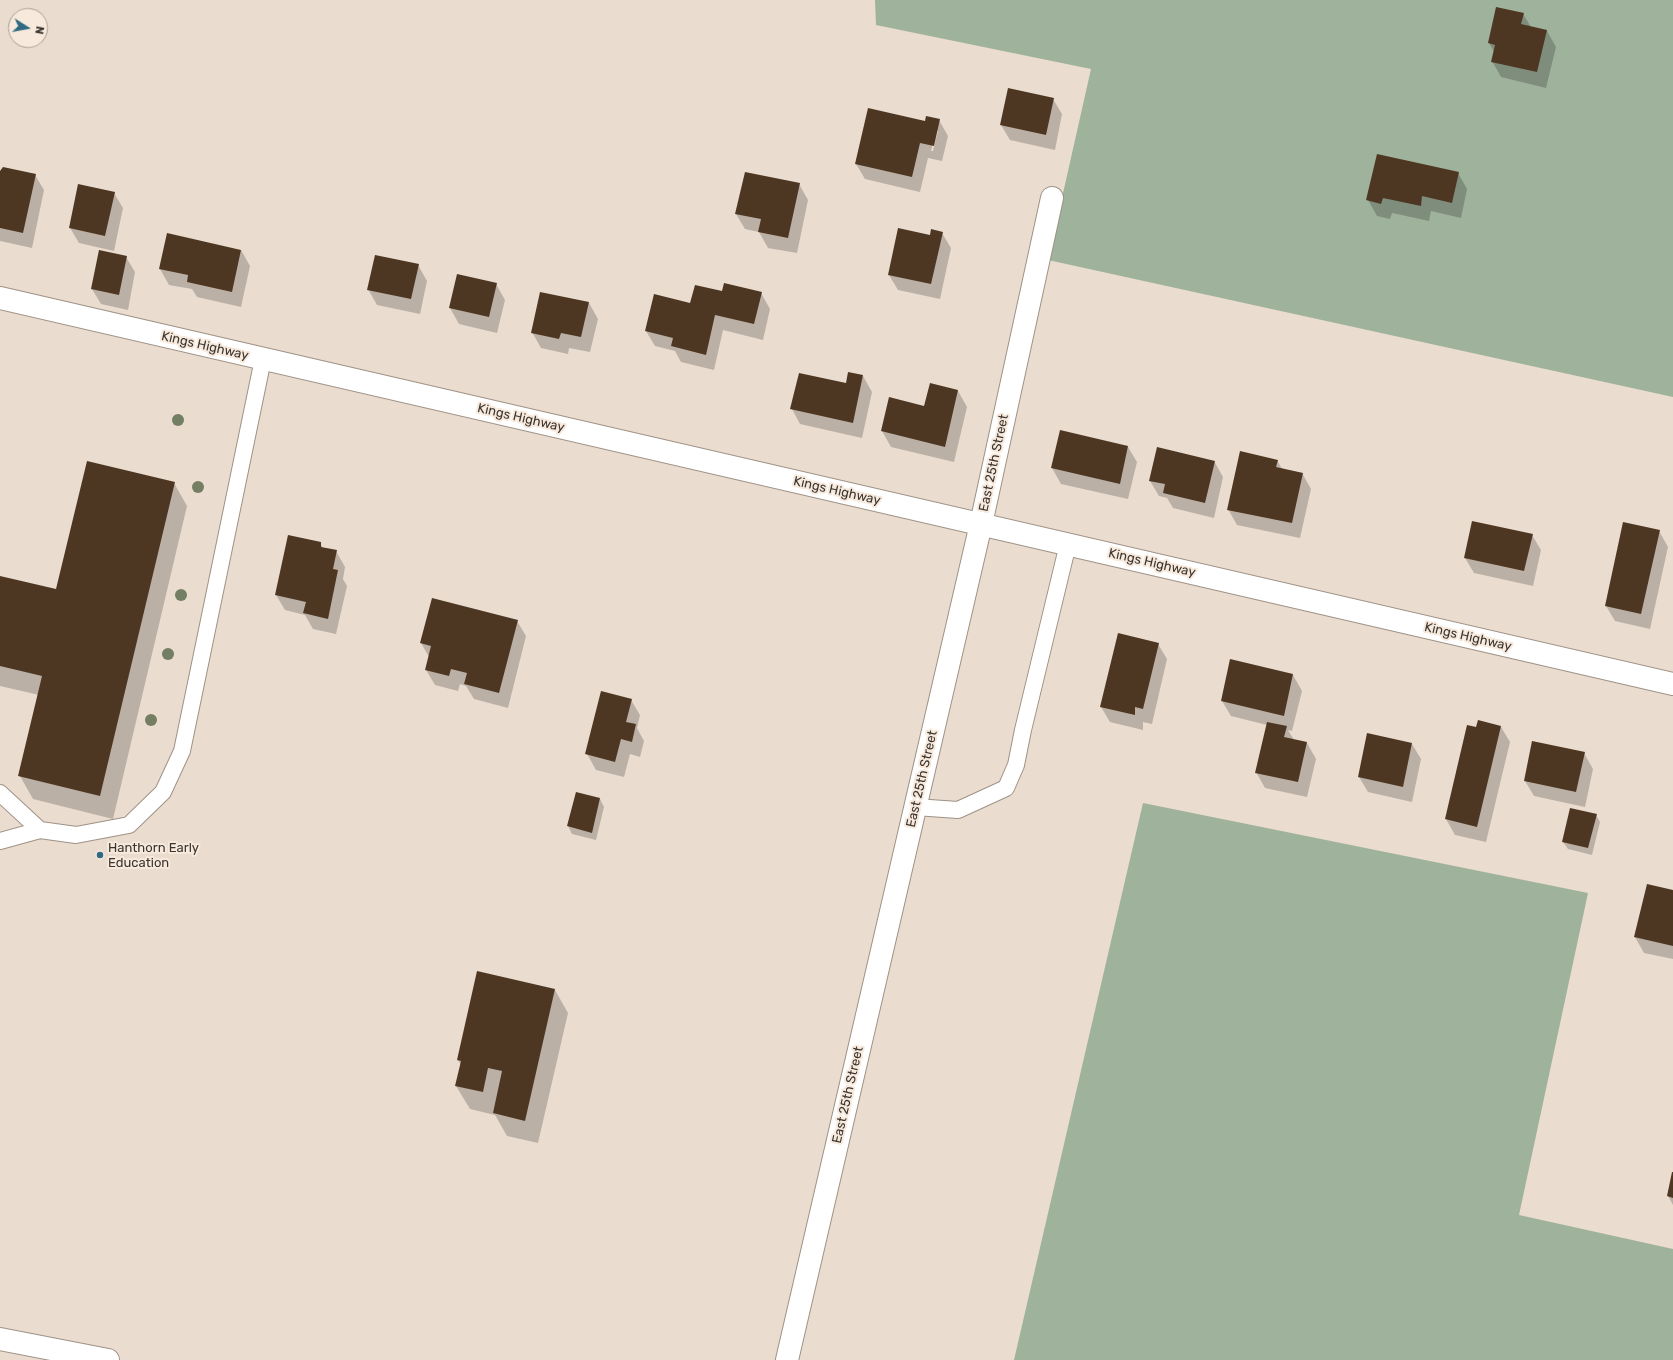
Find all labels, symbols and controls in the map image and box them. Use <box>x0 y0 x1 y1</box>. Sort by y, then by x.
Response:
north arrow <box>8 8 48 48</box>
text: N <box>32 25 46 35</box>
street label: Kings Highway <box>160 328 250 364</box>
street label: Kings Highway <box>476 400 566 436</box>
street label: East 25th Street <box>976 413 1012 513</box>
street label: Kings Highway <box>792 473 882 509</box>
street label: Kings Highway <box>1107 545 1197 581</box>
street label: Kings Highway <box>1423 619 1513 655</box>
street label: East 25th Street <box>903 729 941 829</box>
place label: Hanthorn Early Education <box>108 840 199 871</box>
marker: Hanthorn Early Education <box>95 850 105 860</box>
street label: East 25th Street <box>829 1045 867 1145</box>

